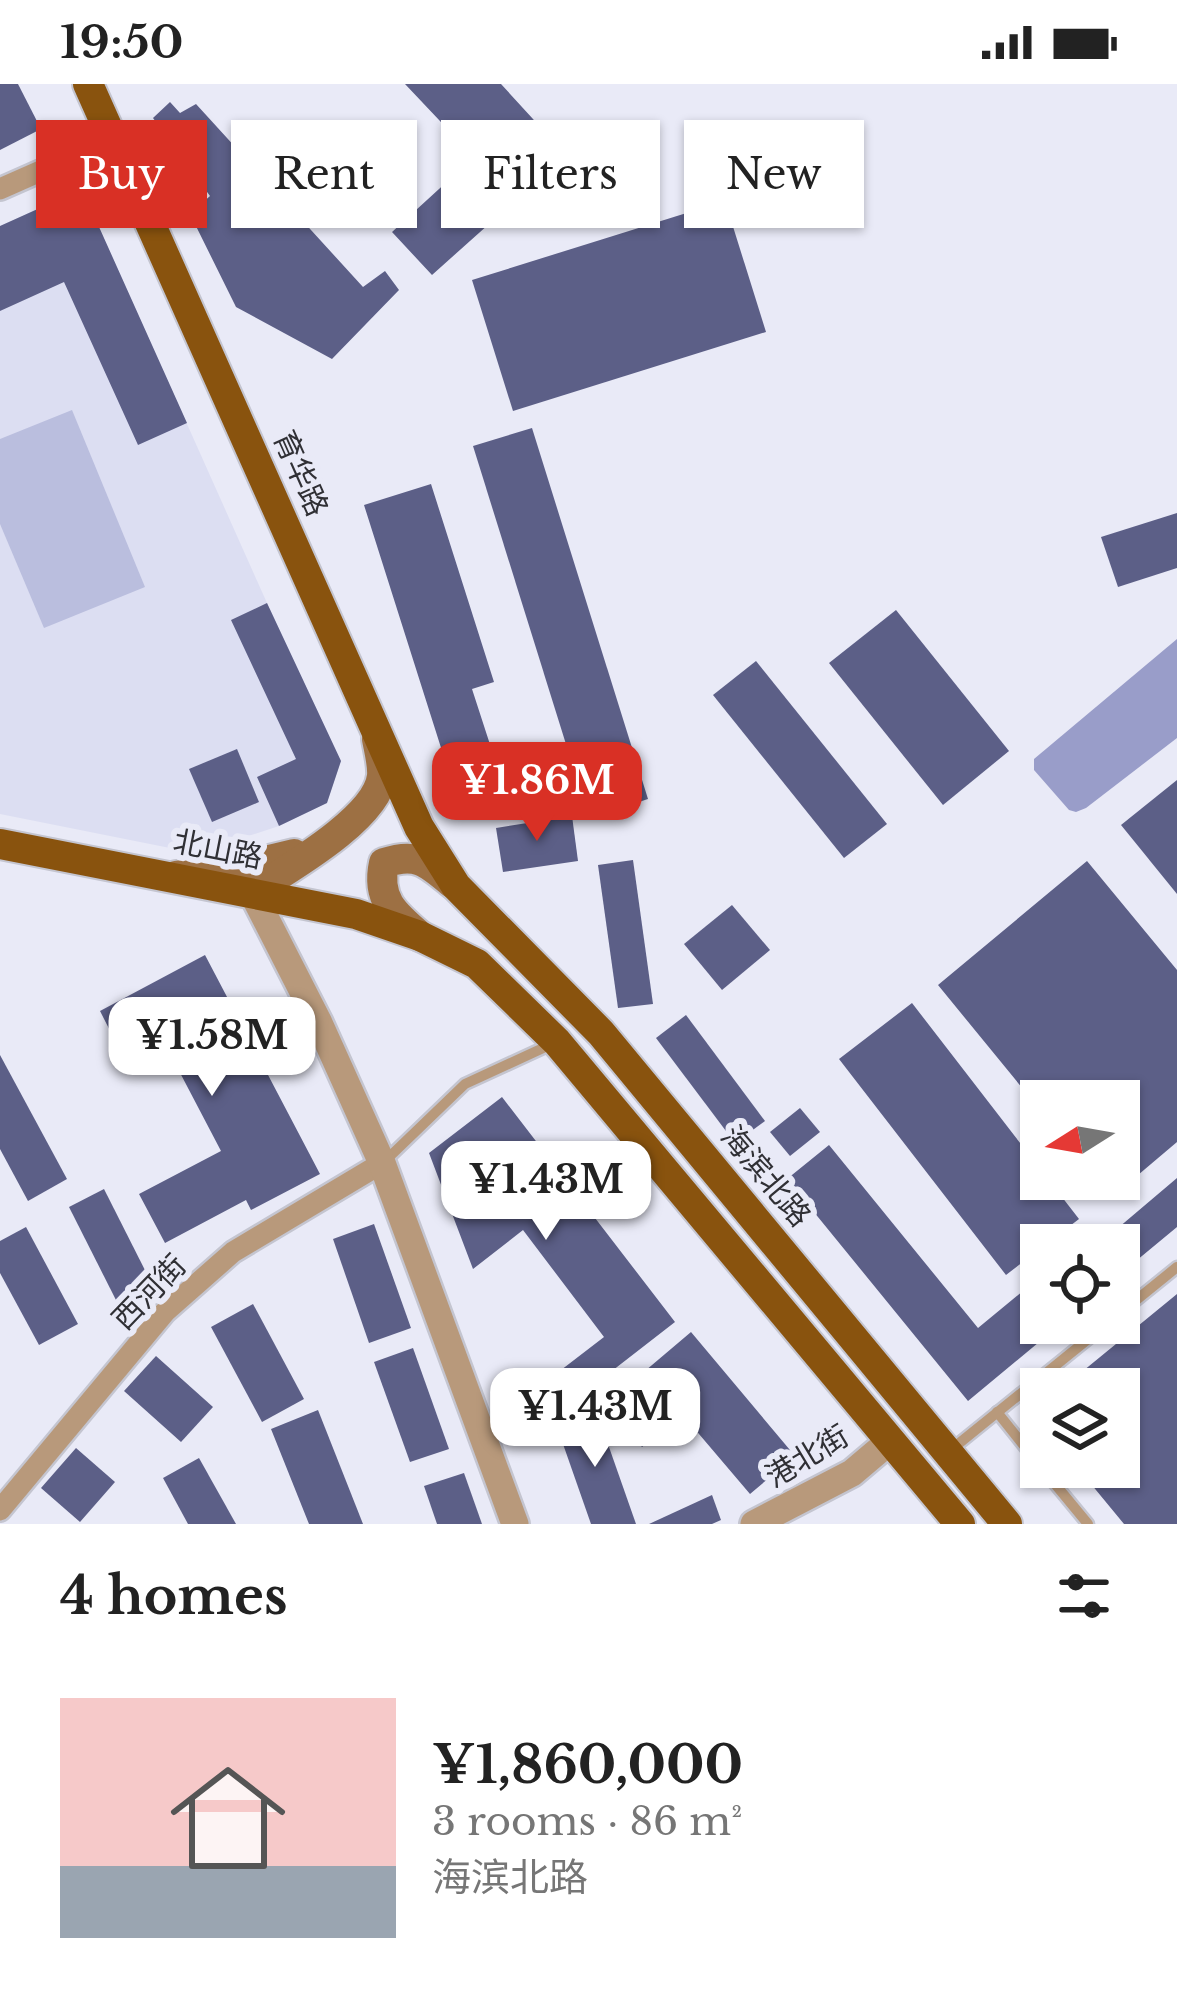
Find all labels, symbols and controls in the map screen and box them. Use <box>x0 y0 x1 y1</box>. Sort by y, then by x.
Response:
text: 19:50 <box>60 14 183 70</box>
chip: Buy <box>36 120 207 228</box>
chip: Rent <box>231 120 417 228</box>
chip: Filters <box>441 120 660 228</box>
chip: New <box>684 120 864 228</box>
street label: 育华路 <box>266 424 336 522</box>
pin: ¥1.86M <box>439 742 635 844</box>
text: ¥1.86M <box>459 756 615 805</box>
street label: 北山路 <box>170 822 266 876</box>
pin: ¥1.58M <box>114 997 310 1099</box>
text: ¥1.58M <box>136 1011 288 1060</box>
north arrow <box>1020 1080 1140 1200</box>
map controls <box>1020 1080 1140 1488</box>
street label: 海滨北路 <box>713 1118 819 1234</box>
pin: ¥1.43M <box>448 1141 644 1243</box>
text: ¥1.43M <box>468 1155 624 1204</box>
button: locate <box>1020 1224 1140 1344</box>
street label: 西河街 <box>104 1247 194 1337</box>
pin: ¥1.43M <box>497 1368 693 1470</box>
button: layers <box>1020 1368 1140 1488</box>
text: ¥1.43M <box>517 1382 673 1431</box>
street label: 港北街 <box>759 1417 855 1495</box>
icon: filters <box>1051 1563 1117 1629</box>
text: 4 homes <box>60 1565 288 1628</box>
text: ¥1,860,000 <box>432 1734 743 1797</box>
icon: home <box>156 1746 300 1890</box>
text: 3 rooms · 86 m² <box>432 1797 742 1846</box>
text: 海滨北路 <box>432 1853 588 1902</box>

